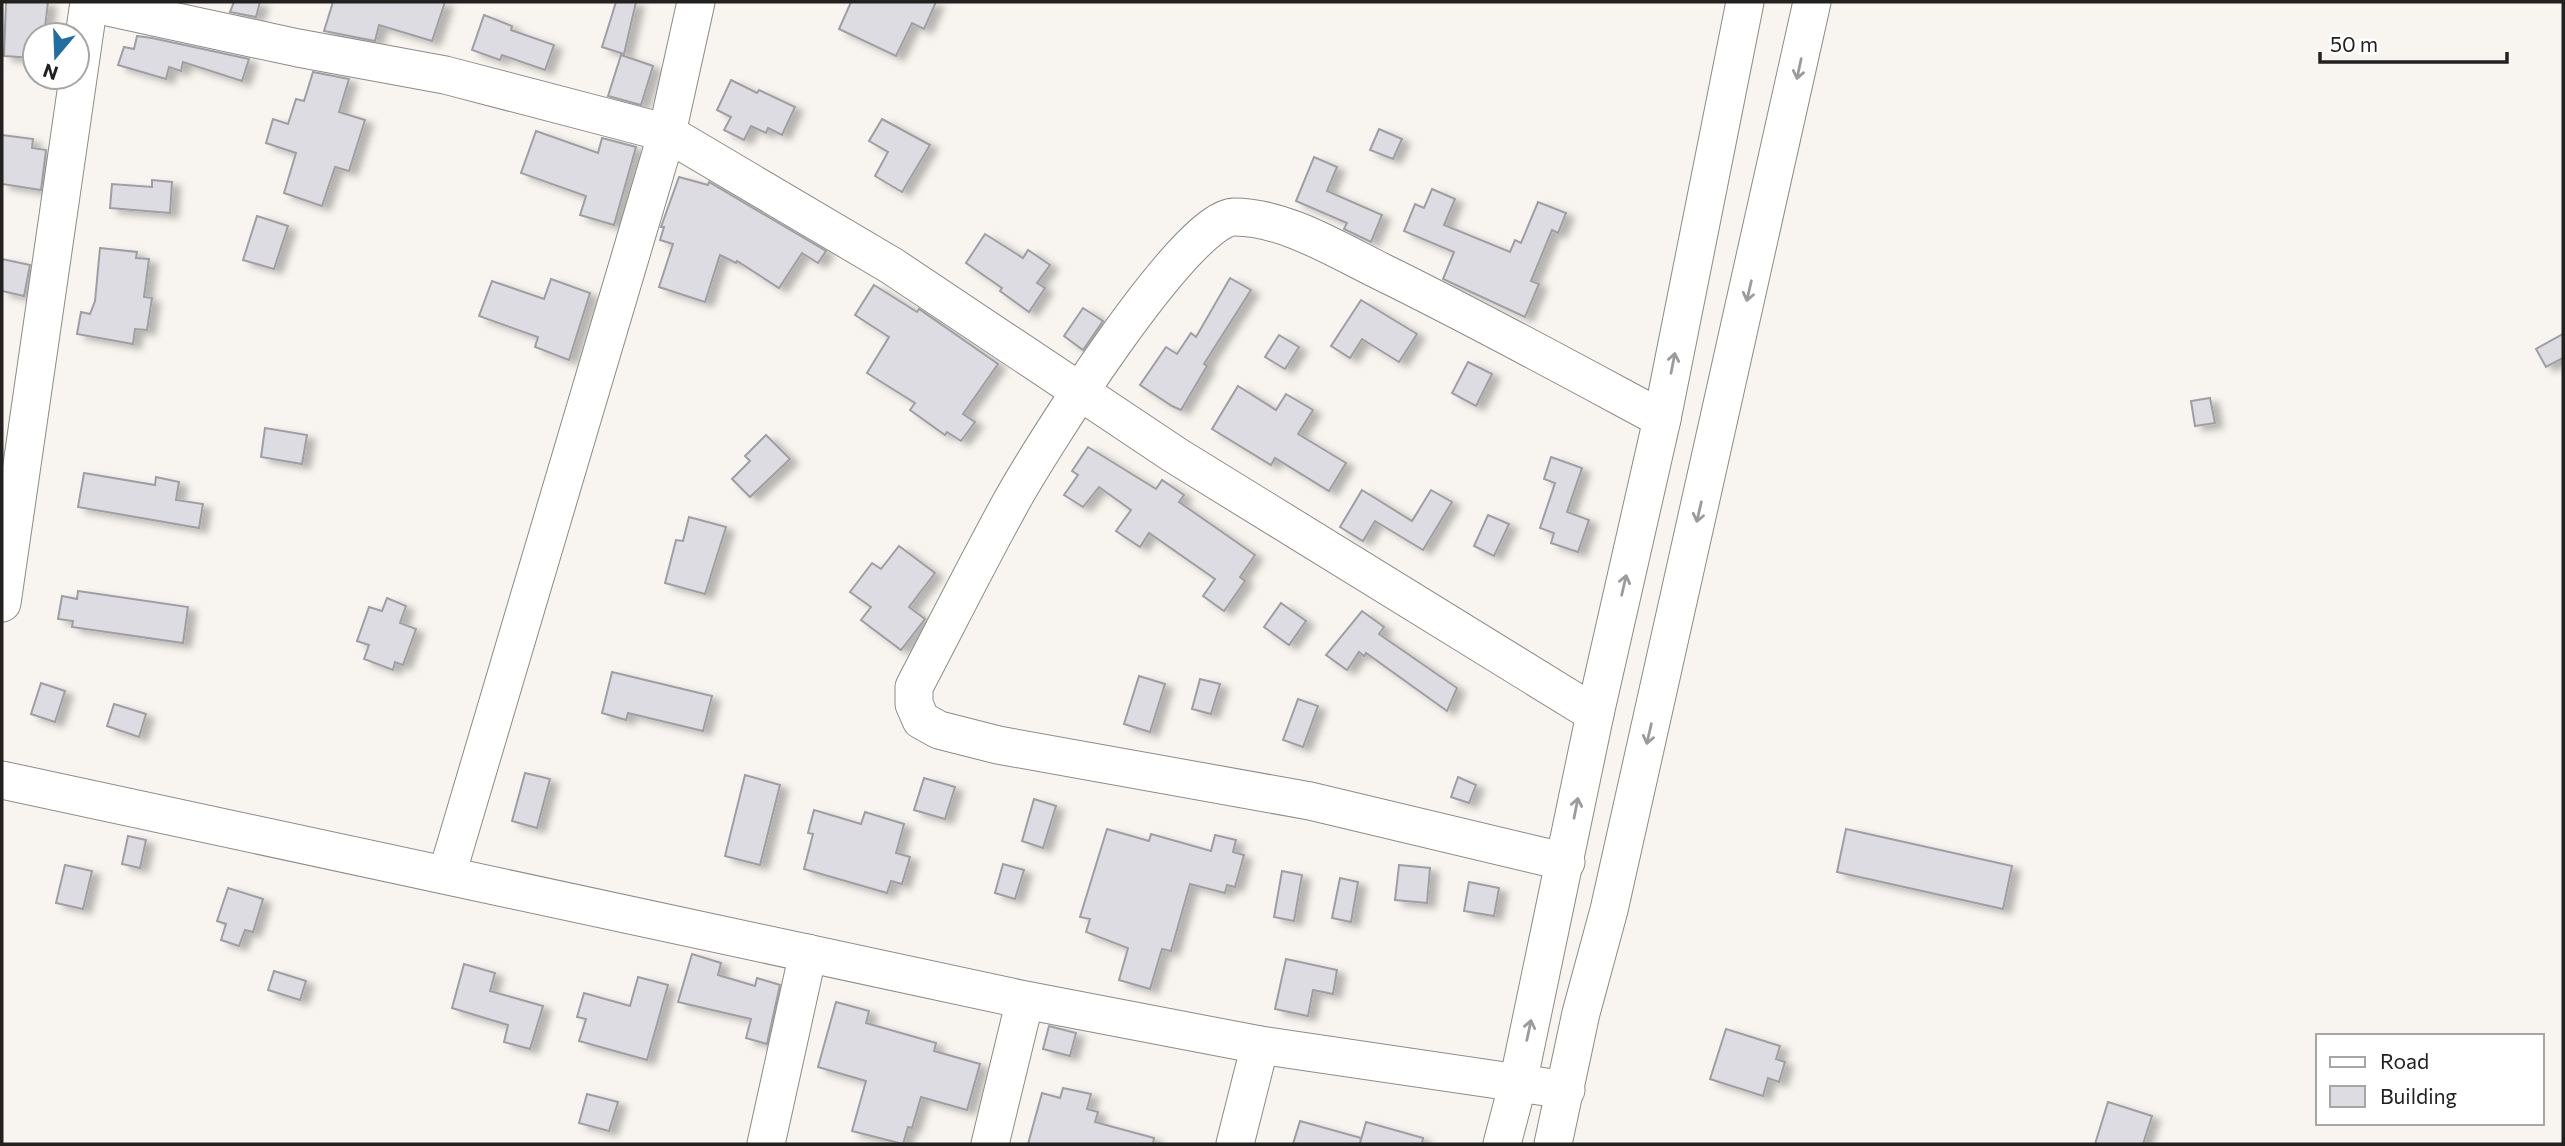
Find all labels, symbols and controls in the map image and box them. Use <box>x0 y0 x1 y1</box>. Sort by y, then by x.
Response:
north arrow <box>21 21 91 91</box>
scale bar <box>2320 21 2507 65</box>
text: 50 m <box>2330 31 2378 56</box>
one-way arrow <box>1791 57 1805 80</box>
text: N <box>40 59 61 86</box>
one-way arrow <box>1742 279 1756 302</box>
one-way arrow <box>1667 352 1680 375</box>
one-way arrow <box>1692 501 1705 523</box>
one-way arrow <box>1618 574 1631 597</box>
one-way arrow <box>1641 722 1655 745</box>
one-way arrow <box>1570 797 1584 820</box>
one-way arrow <box>1523 1019 1537 1042</box>
legend <box>2316 1034 2544 1125</box>
text: Road <box>2380 1048 2429 1073</box>
text: Building <box>2380 1083 2457 1108</box>

